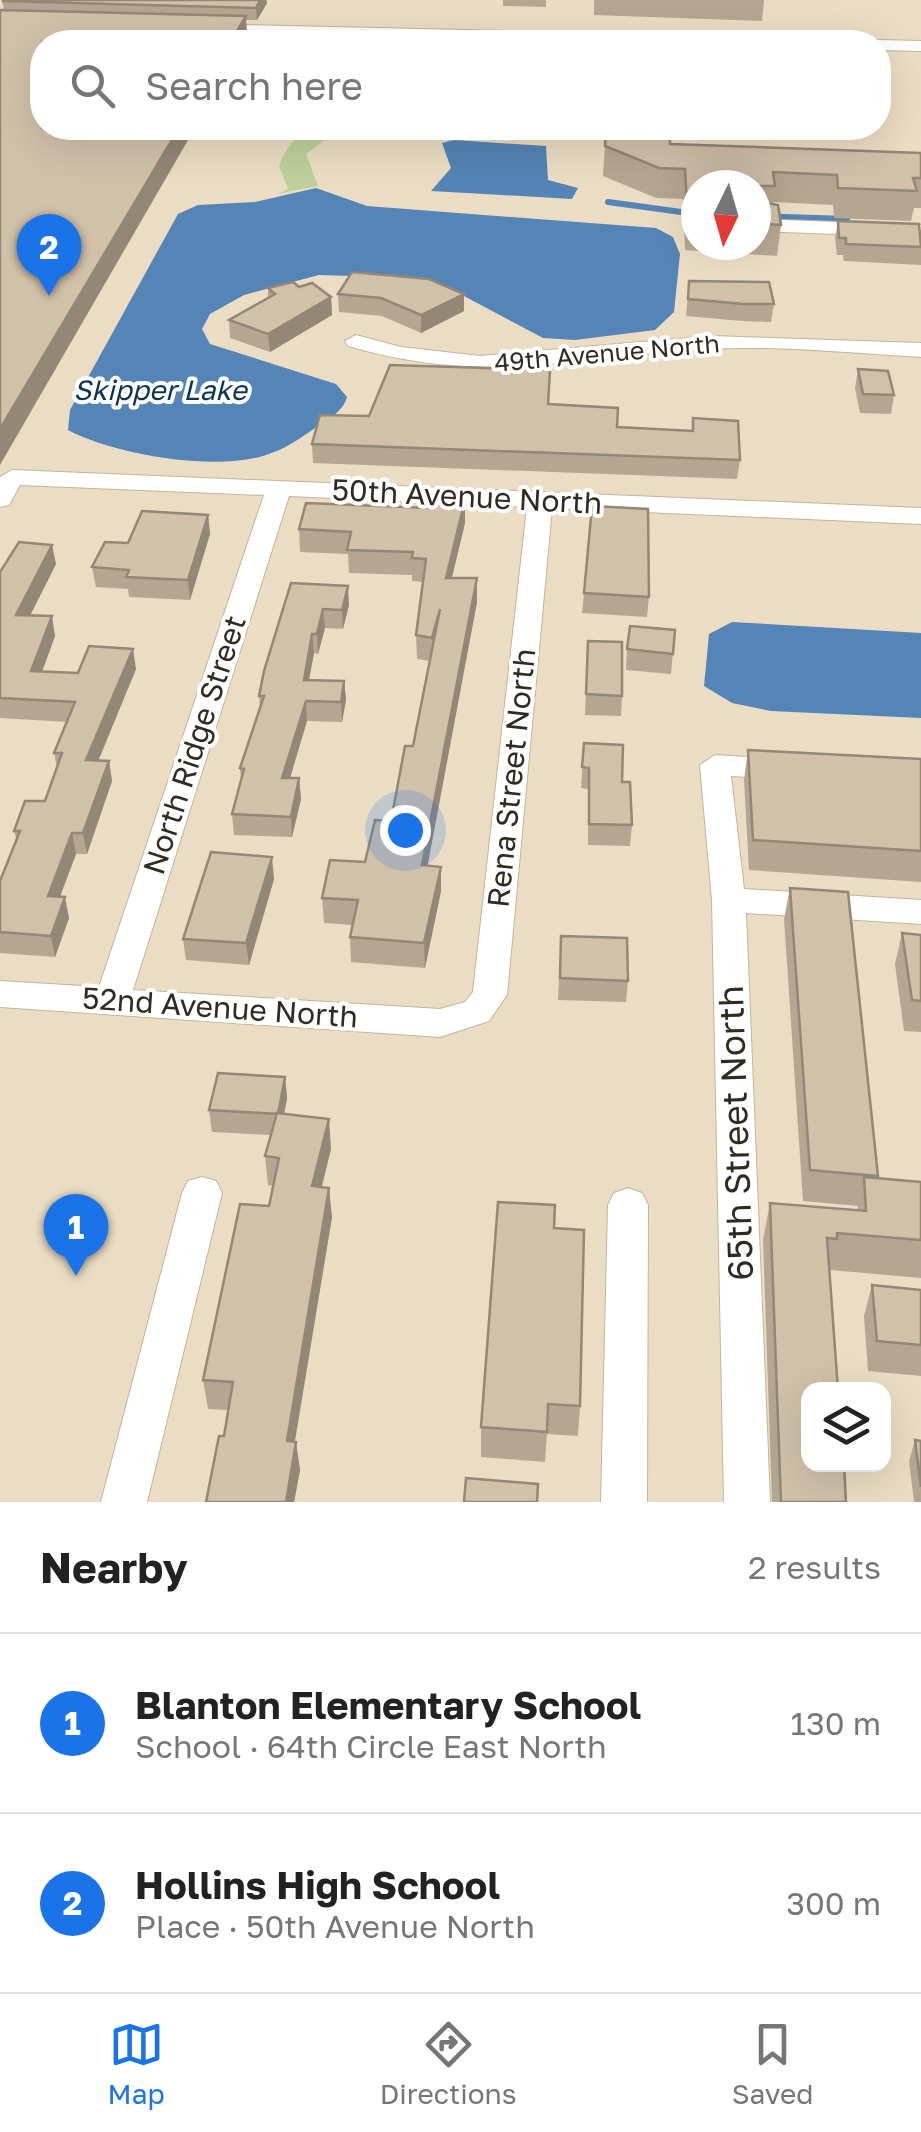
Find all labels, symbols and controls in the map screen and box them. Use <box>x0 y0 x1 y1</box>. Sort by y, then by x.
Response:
search box <box>30 30 891 140</box>
icon: search <box>65 58 120 113</box>
text: Search here <box>145 63 363 108</box>
north arrow <box>681 170 771 260</box>
pin: 2 <box>17 214 82 296</box>
street label: 49th Avenue North <box>493 327 721 378</box>
water label: Skipper Lake <box>73 373 248 406</box>
street label: 50th Avenue North <box>331 471 603 521</box>
street label: North Ridge Street <box>135 611 253 879</box>
street label: Rena Street North <box>480 647 543 909</box>
your location <box>380 805 431 856</box>
street label: 52nd Avenue North <box>81 979 359 1035</box>
street label: 65th Street North <box>709 985 761 1281</box>
pin: 1 <box>44 1194 108 1276</box>
map controls <box>801 1382 891 1472</box>
button: layers <box>801 1382 891 1472</box>
text: Nearby <box>40 1542 188 1592</box>
text: 2 results <box>748 1548 881 1586</box>
text: Blanton Elementary School <box>135 1682 641 1727</box>
text: 1 <box>64 1704 81 1742</box>
text: 130 m <box>791 1704 881 1742</box>
text: School · 64th Circle East North <box>135 1727 607 1765</box>
text: Hollins High School <box>135 1862 500 1907</box>
text: 2 <box>63 1884 82 1922</box>
text: 300 m <box>786 1884 881 1922</box>
text: Place · 50th Avenue North <box>135 1907 535 1945</box>
tab: Map <box>108 2017 165 2110</box>
tab: Directions <box>380 2017 517 2110</box>
tab: Saved <box>732 2017 813 2110</box>

